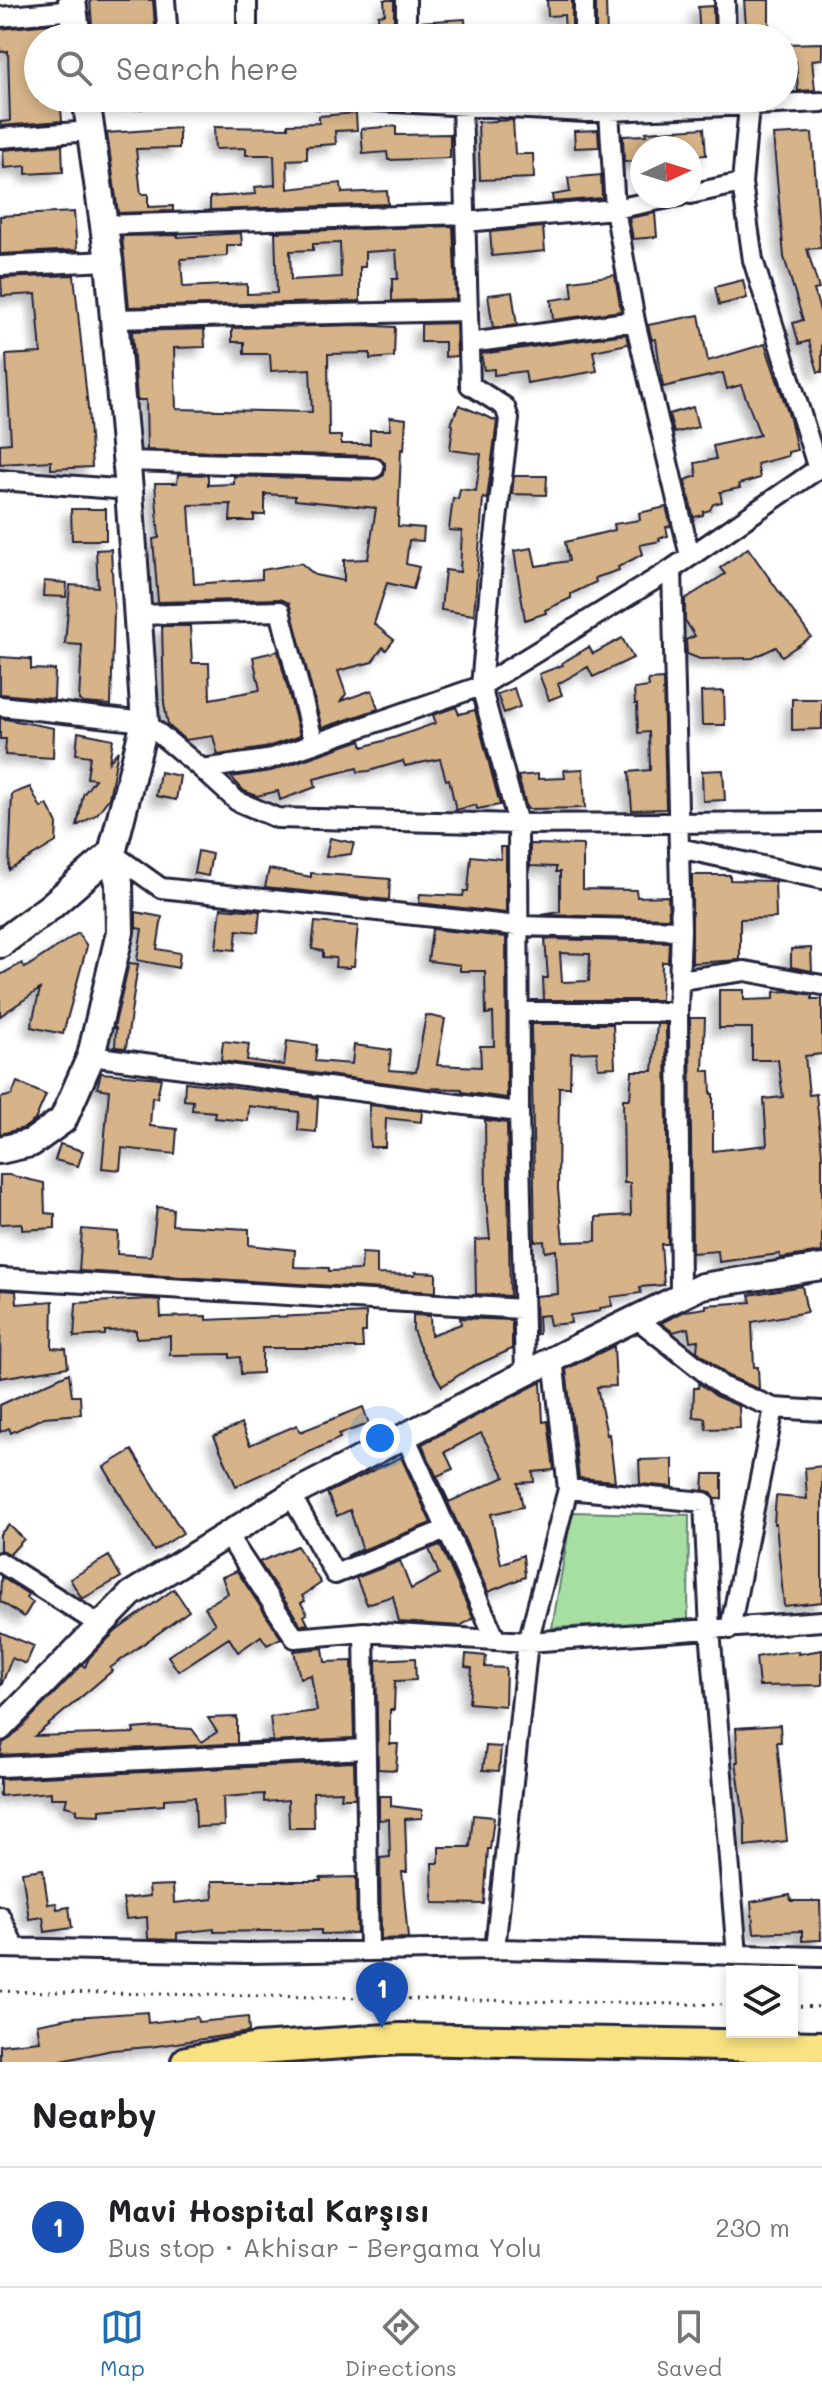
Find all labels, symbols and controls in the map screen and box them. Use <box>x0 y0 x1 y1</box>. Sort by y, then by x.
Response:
search box <box>24 24 798 112</box>
icon: search <box>52 46 96 90</box>
text: Search here <box>116 48 299 88</box>
north arrow <box>630 136 702 208</box>
your location <box>360 1418 400 1458</box>
pin: 1 <box>356 1962 408 2028</box>
map controls <box>726 1966 798 2038</box>
button: layers <box>726 1966 798 2038</box>
text: Nearby <box>32 2092 157 2137</box>
text: Mavi Hospital Karşısı <box>108 2190 430 2230</box>
text: 1 <box>52 2210 64 2244</box>
text: 230 m <box>715 2210 790 2244</box>
text: Bus stop · Akhisar - Bergama Yolu <box>108 2230 542 2264</box>
tab: Map <box>100 2305 145 2382</box>
tab: Directions <box>345 2305 457 2382</box>
tab: Saved <box>657 2305 722 2382</box>

